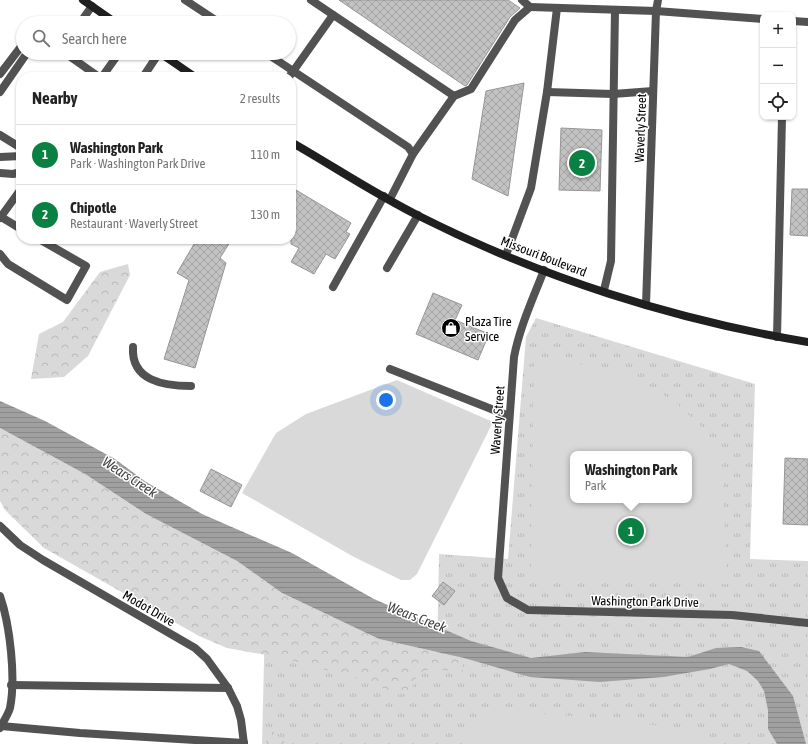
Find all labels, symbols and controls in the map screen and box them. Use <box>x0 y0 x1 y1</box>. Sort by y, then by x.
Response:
map controls <box>760 12 796 120</box>
button: + <box>760 12 796 48</box>
search box <box>16 16 296 60</box>
icon: search <box>30 27 52 49</box>
text: Search here <box>62 30 127 47</box>
button: − <box>760 48 796 84</box>
button: locate <box>760 84 796 120</box>
text: Nearby <box>32 88 78 108</box>
text: 2 results <box>240 91 280 106</box>
street label: Waverly Street <box>632 93 649 163</box>
text: Washington Park <box>70 139 163 156</box>
text: 1 <box>42 147 48 162</box>
text: 110 m <box>251 147 280 162</box>
pin: 2 <box>569 148 595 178</box>
text: Park · Washington Park Drive <box>70 156 205 171</box>
text: Chipotle <box>70 199 117 216</box>
text: 2 <box>42 207 48 222</box>
text: 130 m <box>251 207 280 222</box>
text: Restaurant · Waverly Street <box>70 216 198 231</box>
street label: Missouri Boulevard <box>499 233 589 280</box>
place label: Plaza Tire Service <box>465 314 512 344</box>
shop icon: Plaza Tire Service <box>440 317 462 339</box>
street label: Waverly Street <box>488 385 507 455</box>
your location <box>376 390 396 410</box>
popup <box>570 451 692 503</box>
water label: Wears Creek <box>100 453 161 501</box>
text: Washington Park <box>585 461 677 478</box>
text: Park <box>585 478 606 493</box>
pin: 1 <box>618 516 644 546</box>
street label: Modot Drive <box>120 587 178 629</box>
street label: Washington Park Drive <box>591 593 699 610</box>
water label: Wears Creek <box>385 598 450 636</box>

